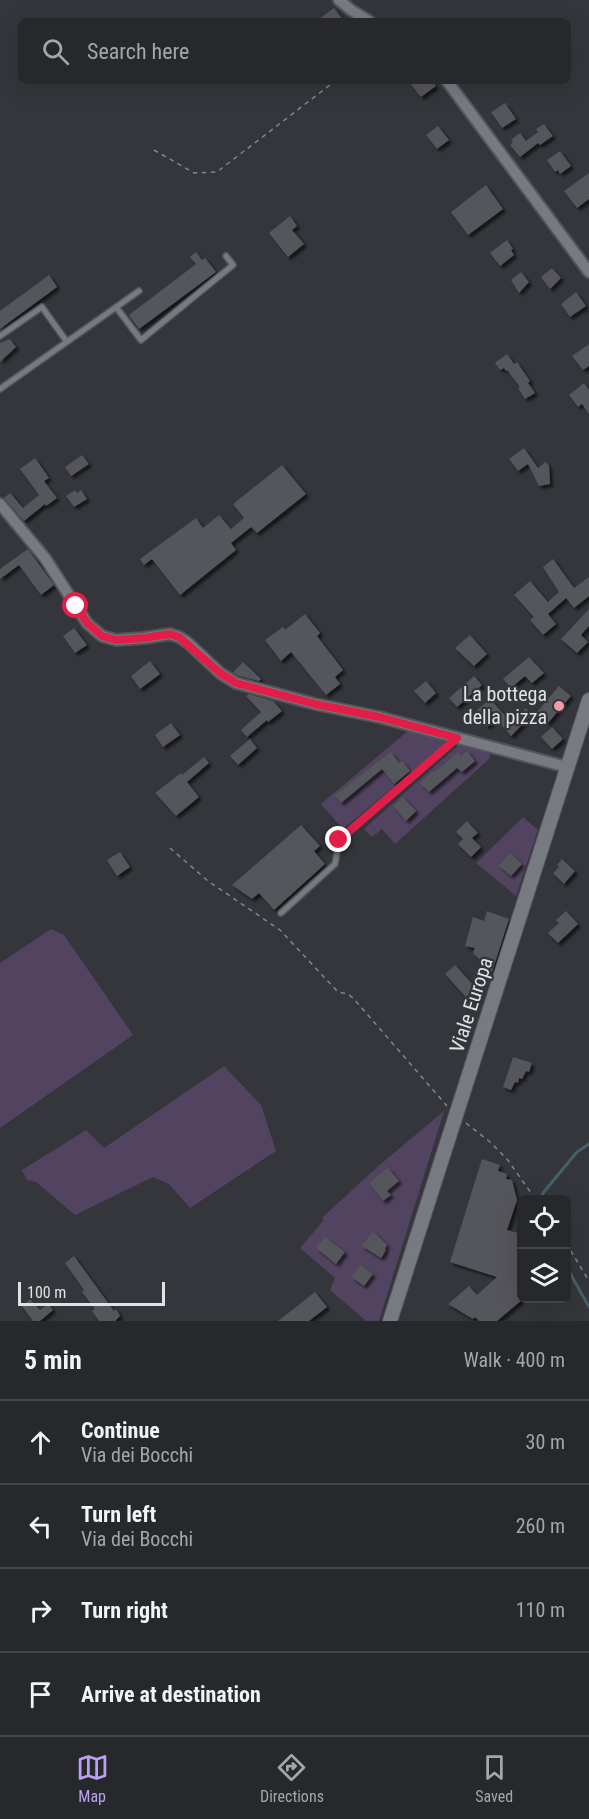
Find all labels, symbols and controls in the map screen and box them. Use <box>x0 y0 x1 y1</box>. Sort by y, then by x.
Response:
search box <box>18 18 571 84</box>
icon: search <box>39 35 72 68</box>
text: Search here <box>87 39 189 64</box>
route start <box>62 592 88 618</box>
place label: La bottega della pizza <box>463 682 547 729</box>
marker: La bottega della pizza <box>552 699 566 713</box>
route end <box>325 826 351 852</box>
street label: Viale Europa <box>444 954 498 1056</box>
map controls <box>517 1195 571 1303</box>
button: locate <box>517 1195 571 1249</box>
button: layers <box>517 1249 571 1303</box>
scale bar <box>18 1279 165 1306</box>
text: 100 m <box>27 1283 66 1302</box>
text: 5 min <box>24 1345 82 1375</box>
text: Walk · 400 m <box>464 1348 565 1372</box>
text: Continue <box>81 1418 160 1443</box>
icon: ahead <box>24 1426 57 1459</box>
text: 30 m <box>526 1430 565 1454</box>
text: Via dei Bocchi <box>81 1443 193 1467</box>
text: Turn left <box>81 1502 156 1527</box>
icon: left <box>24 1510 57 1543</box>
text: 260 m <box>516 1514 565 1538</box>
text: Via dei Bocchi <box>81 1527 193 1551</box>
icon: right <box>24 1594 57 1627</box>
text: Turn right <box>81 1598 168 1623</box>
text: 110 m <box>516 1598 565 1622</box>
icon: arrive <box>24 1678 57 1711</box>
text: Arrive at destination <box>81 1682 261 1707</box>
tab: Map <box>76 1751 109 1806</box>
tab: Directions <box>260 1751 324 1806</box>
tab: Saved <box>475 1751 513 1806</box>

